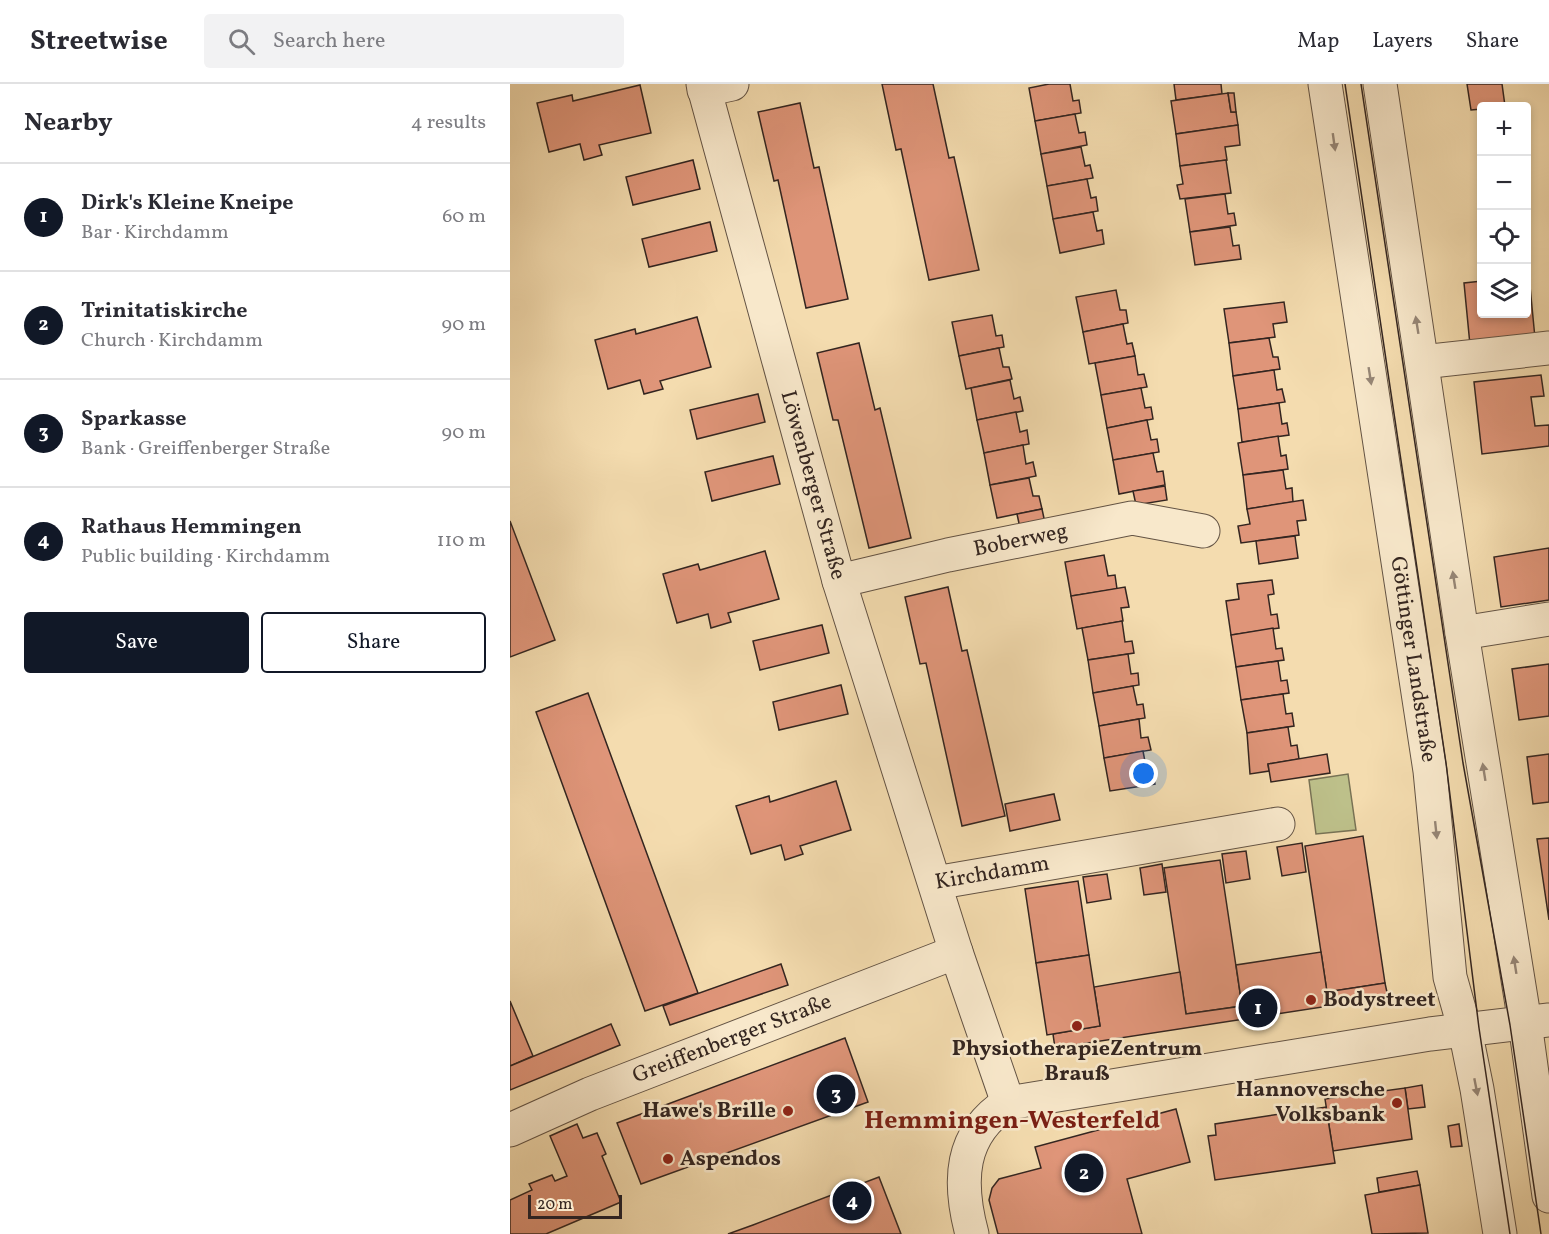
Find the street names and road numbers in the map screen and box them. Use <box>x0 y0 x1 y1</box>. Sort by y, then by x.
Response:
street label: Löwenberger Straße <box>772 387 853 583</box>
street label: Boberweg <box>971 516 1070 565</box>
street label: Göttinger Landstraße <box>1382 554 1444 764</box>
street label: Kirchdamm <box>933 848 1052 898</box>
street label: Greiffenberger Straße <box>628 986 836 1092</box>

